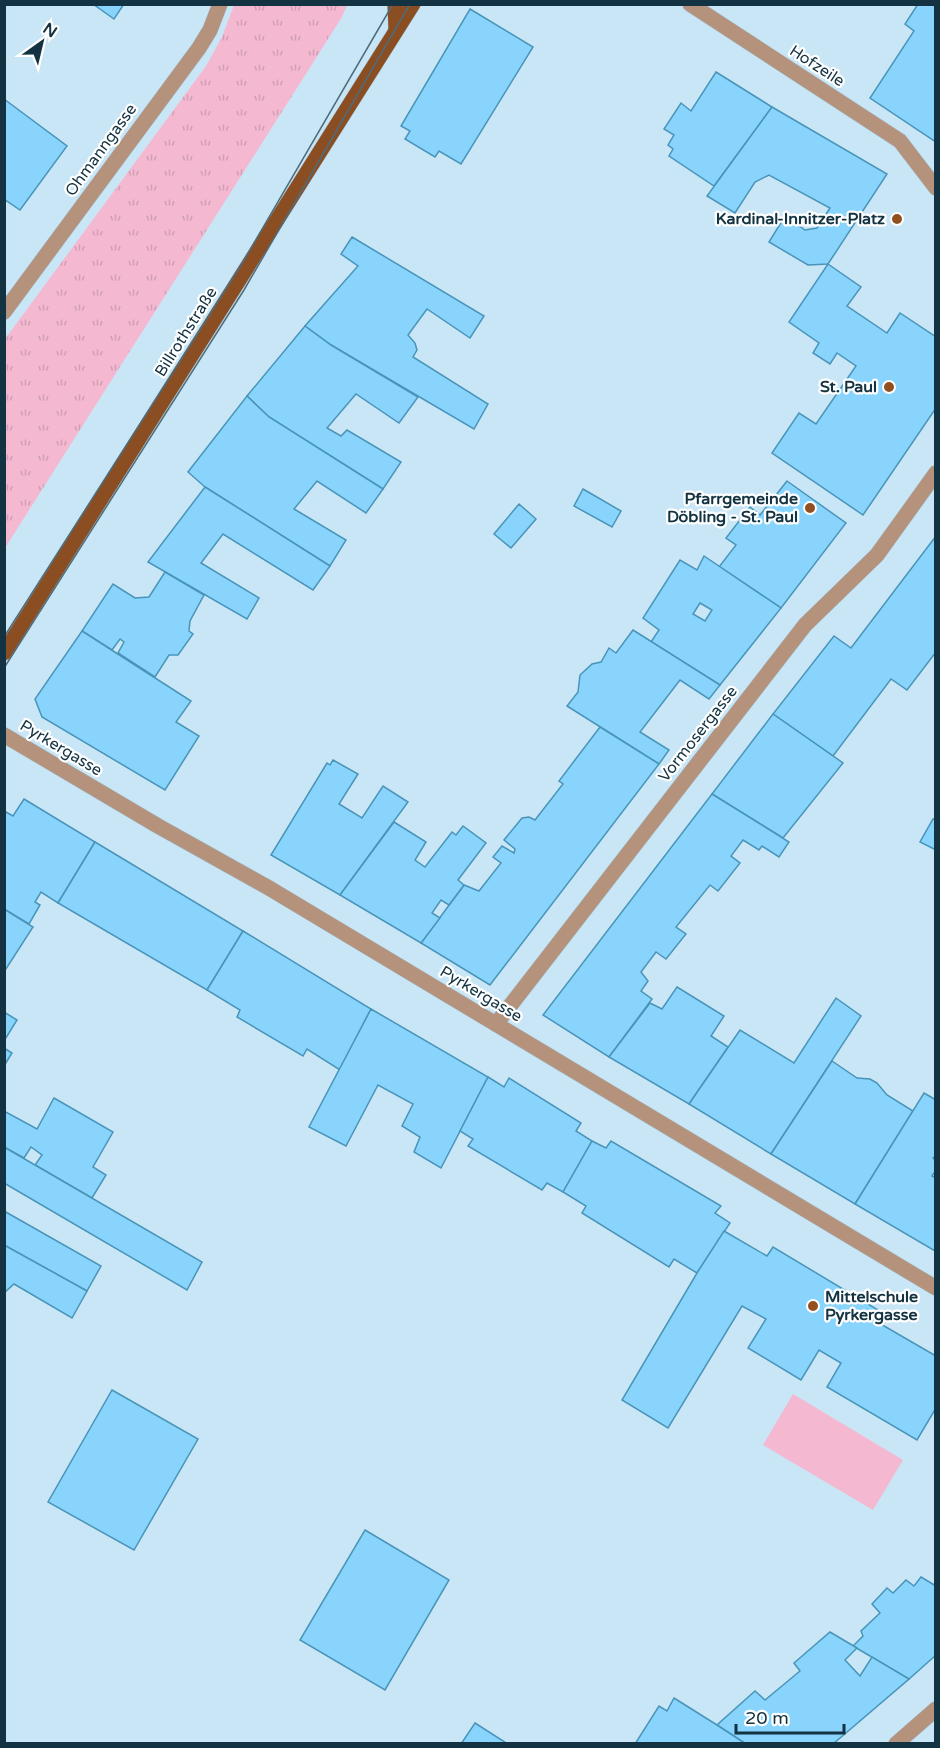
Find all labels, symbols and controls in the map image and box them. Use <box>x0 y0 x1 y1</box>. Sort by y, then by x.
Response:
north arrow <box>12 12 72 72</box>
text: N <box>39 19 61 42</box>
street label: Hofzeile <box>786 41 848 91</box>
street label: Ohmanngasse <box>61 100 141 200</box>
place label: Kardinal-Innitzer-Platz <box>716 209 885 229</box>
marker: Kardinal-Innitzer-Platz <box>890 212 904 226</box>
street label: Billrothstraße <box>151 283 221 381</box>
place label: St. Paul <box>820 377 877 397</box>
marker: St. Paul <box>882 380 896 394</box>
place label: Pfarrgemeinde Döbling - St. Paul <box>667 489 798 527</box>
marker: Pfarrgemeinde Döbling - St. Paul <box>803 501 817 515</box>
street label: Vormosergasse <box>654 682 742 786</box>
street label: Pyrkergasse <box>16 716 106 780</box>
street label: Pyrkergasse <box>436 962 526 1026</box>
place label: Mittelschule Pyrkergasse <box>825 1287 918 1325</box>
marker: Mittelschule Pyrkergasse <box>806 1299 820 1313</box>
scale bar <box>736 1697 844 1735</box>
text: 20 m <box>745 1707 789 1729</box>

